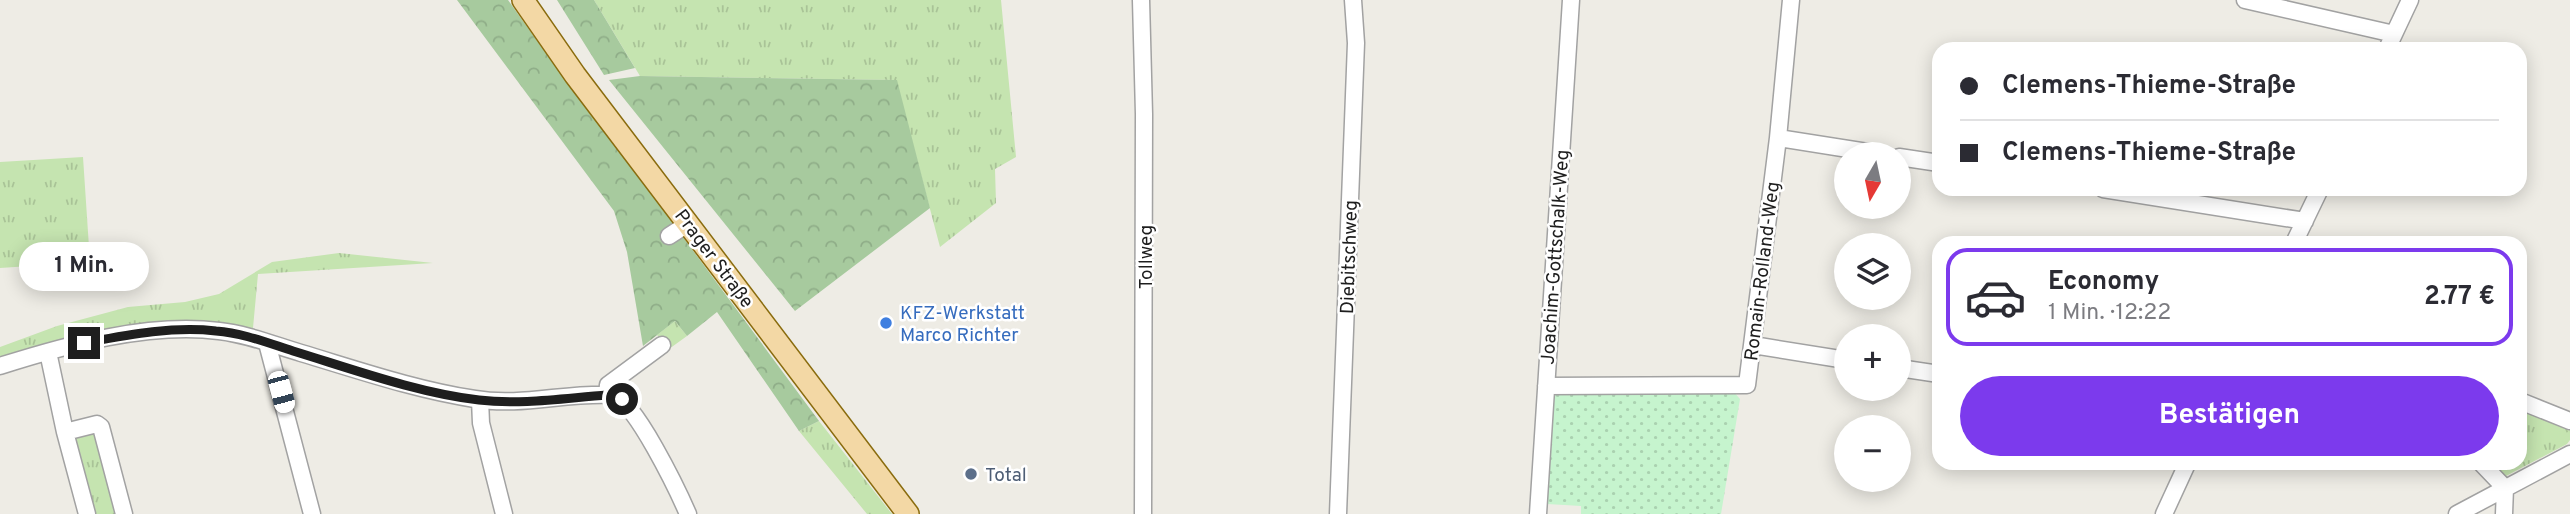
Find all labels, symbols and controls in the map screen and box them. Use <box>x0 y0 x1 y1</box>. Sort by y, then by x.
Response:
text: Clemens-Thieme-Straße <box>2002 70 2296 103</box>
text: Clemens-Thieme-Straße <box>2002 137 2296 170</box>
north arrow <box>1834 142 1911 219</box>
map controls <box>1834 142 1911 492</box>
street label: Joachim-Gottschalk-Weg <box>1537 149 1575 365</box>
street label: Romain-Rolland-Weg <box>1740 180 1786 362</box>
street label: Diebitschweg <box>1336 200 1364 314</box>
street label: Prager Straße <box>668 205 758 313</box>
street label: Tollweg <box>1135 225 1159 289</box>
button: layers <box>1834 233 1911 310</box>
callout: 1 Min. <box>19 242 149 290</box>
text: 1 Min. <box>54 252 114 281</box>
icon: car <box>1964 266 2027 329</box>
text: Economy <box>2048 266 2159 299</box>
text: 2.77 € <box>2424 281 2495 314</box>
text: 1 Min. · 12:22 <box>2048 299 2171 328</box>
place label: KFZ-Werkstatt Marco Richter <box>900 302 1025 348</box>
marker: KFZ-Werkstatt Marco Richter <box>878 315 894 331</box>
button: + <box>1834 324 1911 401</box>
route end <box>68 327 100 359</box>
car <box>266 369 297 415</box>
button: Bestätigen <box>1960 376 2499 456</box>
route start <box>606 383 638 415</box>
button: − <box>1834 415 1911 492</box>
place label: Total <box>985 464 1027 488</box>
marker: Total <box>963 466 979 482</box>

